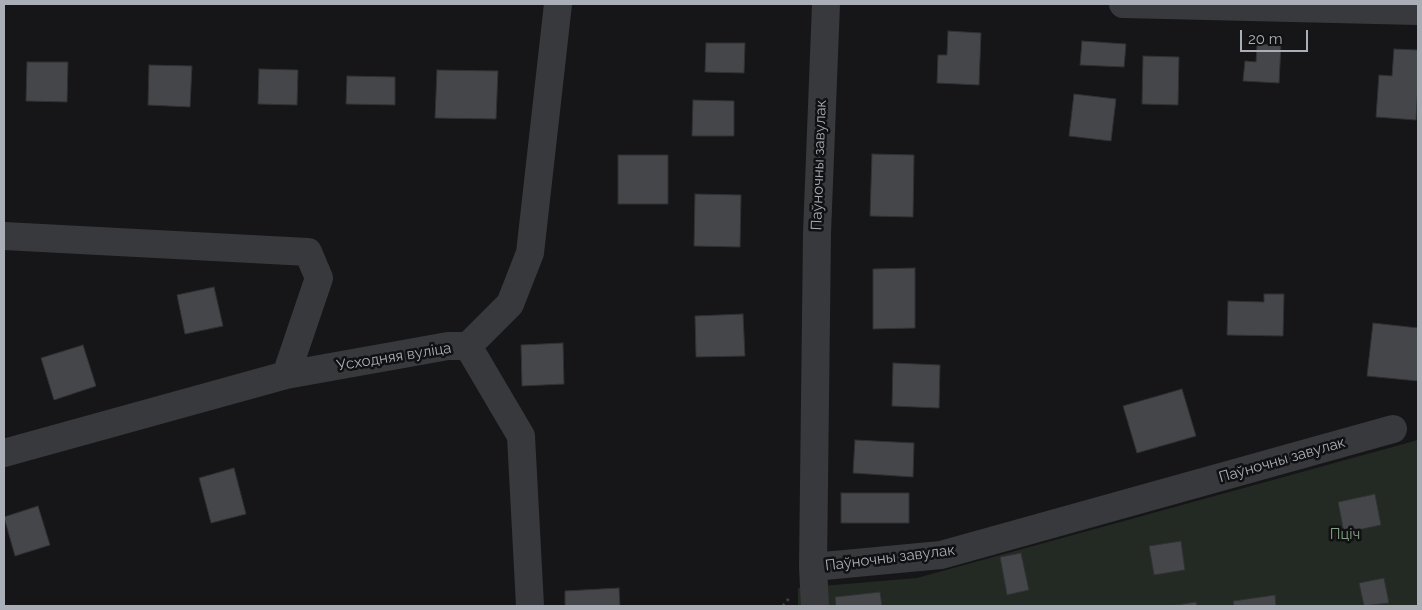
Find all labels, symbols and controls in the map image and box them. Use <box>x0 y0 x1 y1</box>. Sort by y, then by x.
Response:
scale bar <box>1242 20 1310 52</box>
text: 20 m <box>1248 30 1283 48</box>
street label: Паўночны завулак <box>808 99 830 231</box>
street label: Усходняя вуліца <box>336 339 452 375</box>
street label: Паўночны завулак <box>1217 433 1347 487</box>
park label: Пціч <box>1330 525 1360 543</box>
street label: Паўночны завулак <box>824 541 956 575</box>

